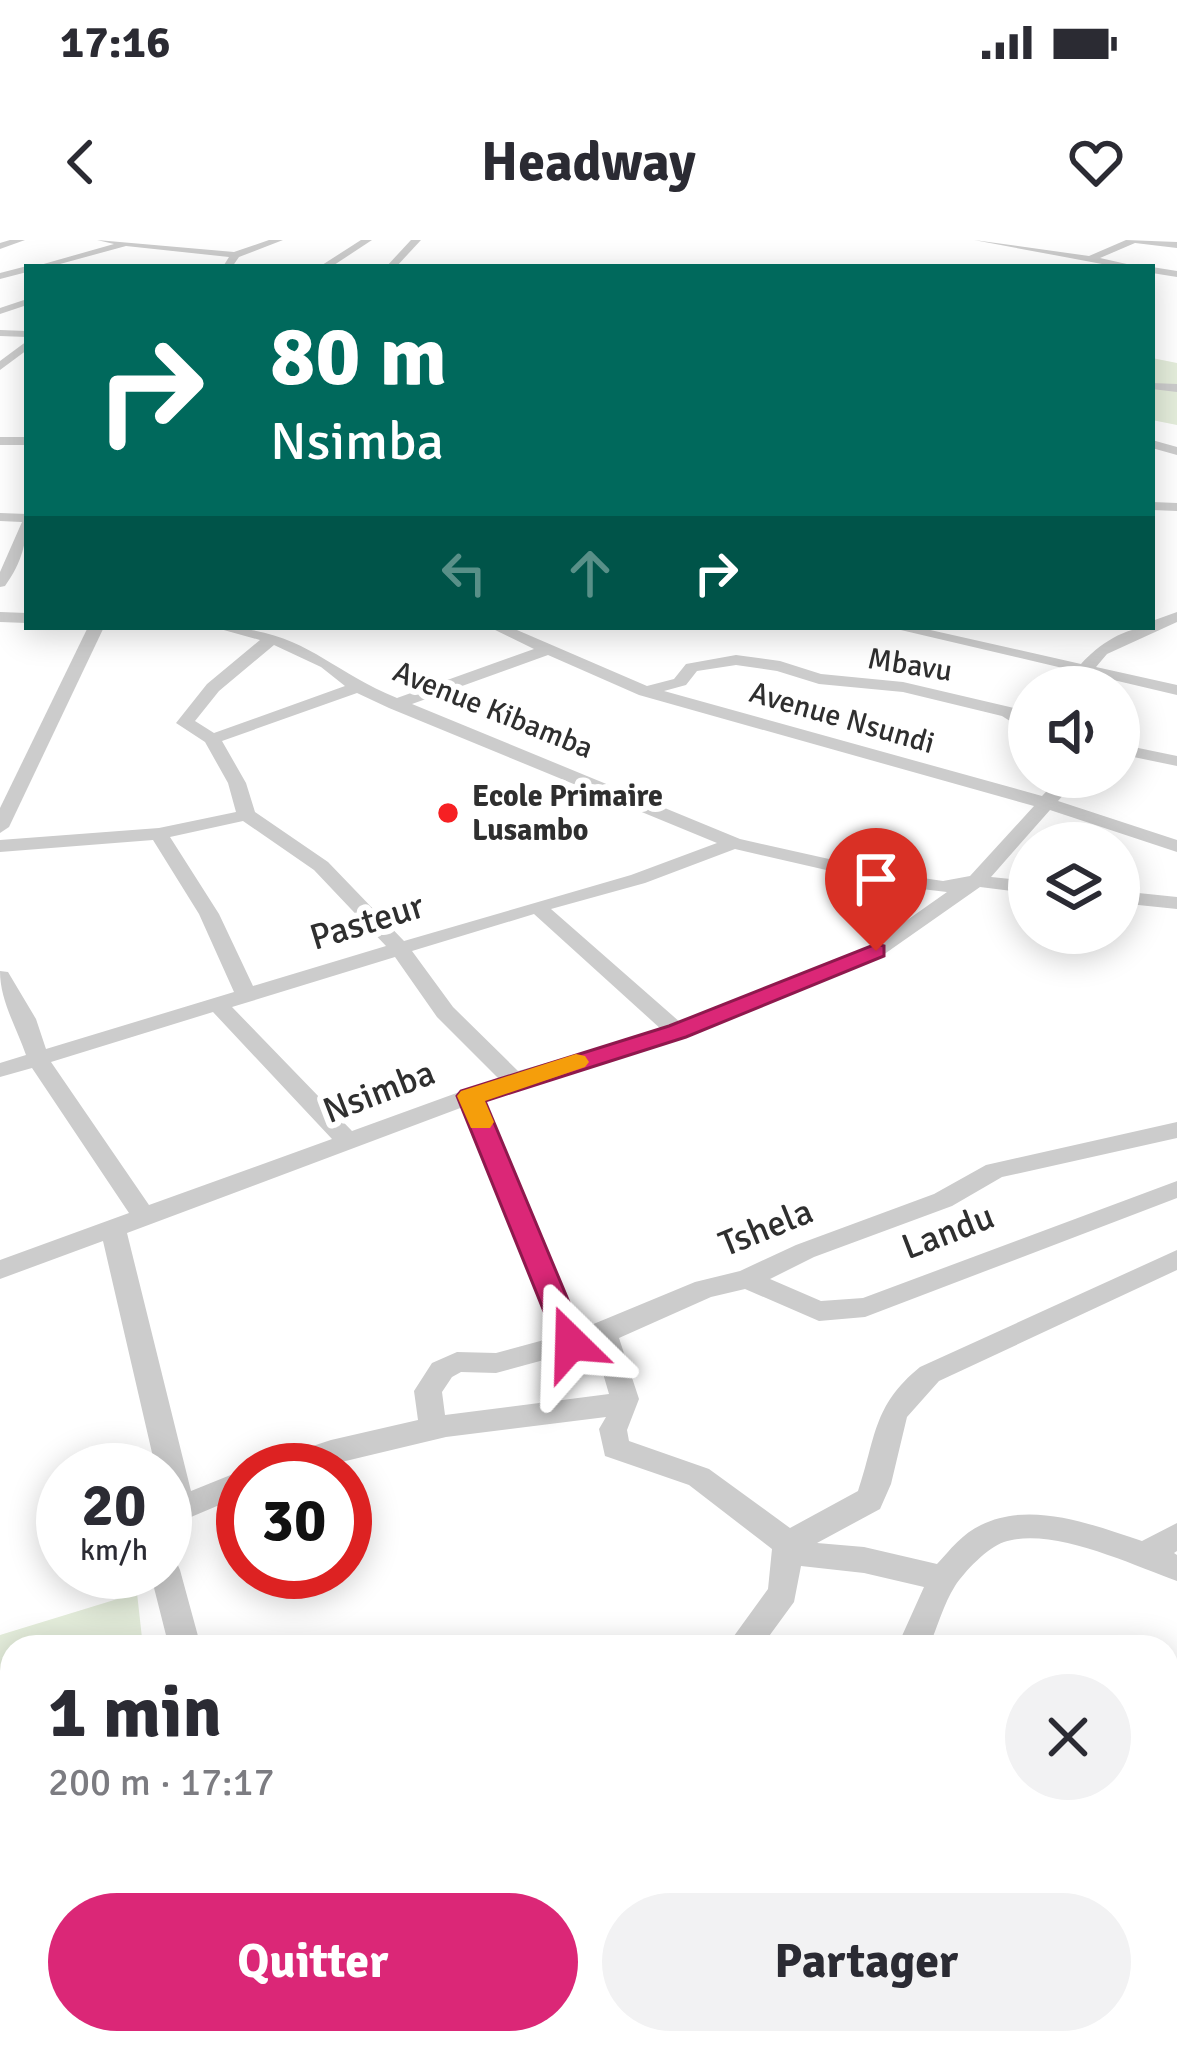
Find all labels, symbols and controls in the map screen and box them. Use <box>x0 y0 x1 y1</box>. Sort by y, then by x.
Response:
text: 17:16 <box>60 15 170 70</box>
icon: back <box>48 129 114 195</box>
text: Headway <box>481 129 696 196</box>
icon: heart <box>1063 129 1129 195</box>
text: 80 m <box>270 305 447 409</box>
icon: right <box>72 312 228 468</box>
text: Nsimba <box>270 408 444 475</box>
icon: left <box>431 540 497 606</box>
icon: ahead <box>557 540 623 606</box>
icon: right <box>683 540 749 606</box>
street label: Mbavu <box>865 640 955 690</box>
street label: Avenue Kibamba <box>388 653 598 767</box>
map controls <box>1008 666 1140 954</box>
button: sound <box>1008 666 1140 798</box>
street label: Avenue Nsundi <box>745 674 939 762</box>
place label: Ecole Primaire Lusambo <box>472 778 663 849</box>
marker: Ecole Primaire Lusambo <box>435 800 461 826</box>
button: layers <box>1008 822 1140 954</box>
pin <box>825 828 927 951</box>
icon: arrive <box>843 846 909 912</box>
street label: Pasteur <box>305 883 430 961</box>
street label: Nsimba <box>317 1050 441 1134</box>
street label: Tshela <box>713 1189 819 1267</box>
street label: Landu <box>896 1194 1000 1270</box>
position arrow <box>508 1280 634 1406</box>
speed limit sign: 30 <box>216 1443 372 1599</box>
text: 20 <box>82 1469 146 1543</box>
text: km/h <box>80 1532 148 1569</box>
text: 1 min <box>48 1668 222 1757</box>
button: close <box>1005 1674 1131 1800</box>
text: 200 m · 17:17 <box>48 1758 275 1806</box>
button: Quitter <box>48 1893 578 2031</box>
button: Partager <box>602 1893 1131 2031</box>

